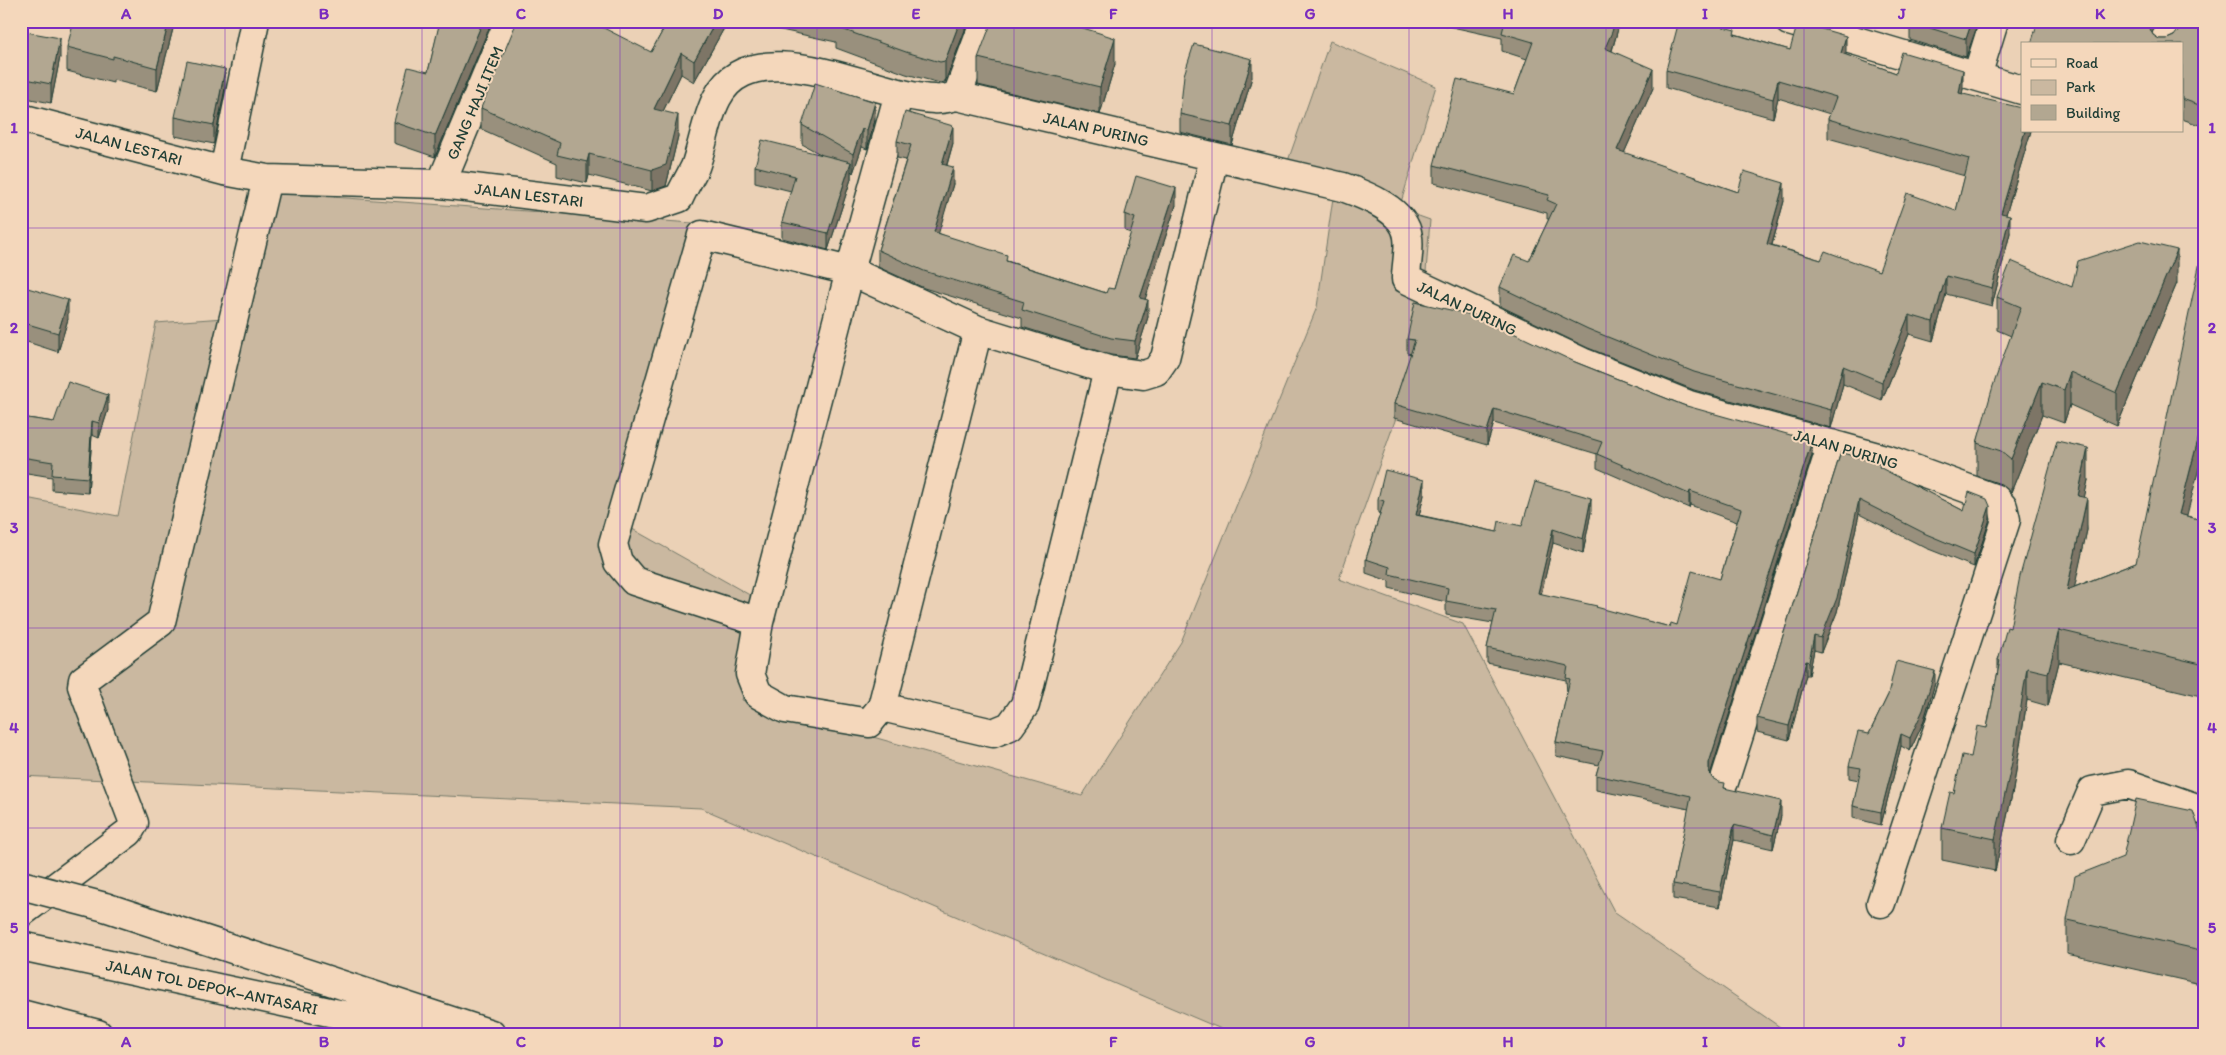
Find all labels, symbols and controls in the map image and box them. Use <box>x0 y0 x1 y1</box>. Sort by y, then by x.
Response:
text: A <box>120 4 132 23</box>
text: B <box>319 4 330 23</box>
text: C <box>516 4 527 23</box>
text: D <box>713 4 724 23</box>
text: E <box>912 4 921 23</box>
text: F <box>1109 4 1118 23</box>
text: G <box>1304 4 1316 23</box>
text: H <box>1502 4 1514 23</box>
text: I <box>1702 4 1708 23</box>
text: J <box>1897 4 1906 23</box>
text: K <box>2095 4 2106 23</box>
legend <box>2021 42 2184 132</box>
street label: GANG HAJI ITEM <box>443 43 507 163</box>
text: Road <box>2066 54 2099 72</box>
text: Park <box>2066 78 2096 96</box>
text: Building <box>2066 104 2120 122</box>
street label: JALAN PURING <box>1041 108 1151 150</box>
text: 1 <box>10 118 18 137</box>
text: 1 <box>2208 118 2216 137</box>
street label: JALAN LESTARI <box>74 123 184 169</box>
street label: JALAN LESTARI <box>474 179 584 211</box>
street label: JALAN PURING <box>1414 277 1520 339</box>
text: 2 <box>10 318 19 337</box>
text: 2 <box>2208 318 2217 337</box>
street label: JALAN PURING <box>1791 425 1901 473</box>
text: 3 <box>10 518 19 537</box>
text: 3 <box>2208 518 2217 537</box>
text: 4 <box>9 718 19 737</box>
text: 4 <box>2207 718 2217 737</box>
text: 5 <box>10 918 19 937</box>
text: 5 <box>2208 918 2217 937</box>
street label: JALAN TOL DEPOK–ANTASARI <box>104 955 320 1019</box>
text: A <box>120 1032 132 1051</box>
text: B <box>319 1032 330 1051</box>
text: C <box>516 1032 527 1051</box>
text: D <box>713 1032 724 1051</box>
text: E <box>912 1032 921 1051</box>
text: F <box>1109 1032 1118 1051</box>
text: G <box>1304 1032 1316 1051</box>
text: H <box>1502 1032 1514 1051</box>
text: I <box>1702 1032 1708 1051</box>
text: J <box>1897 1032 1906 1051</box>
text: K <box>2095 1032 2106 1051</box>

